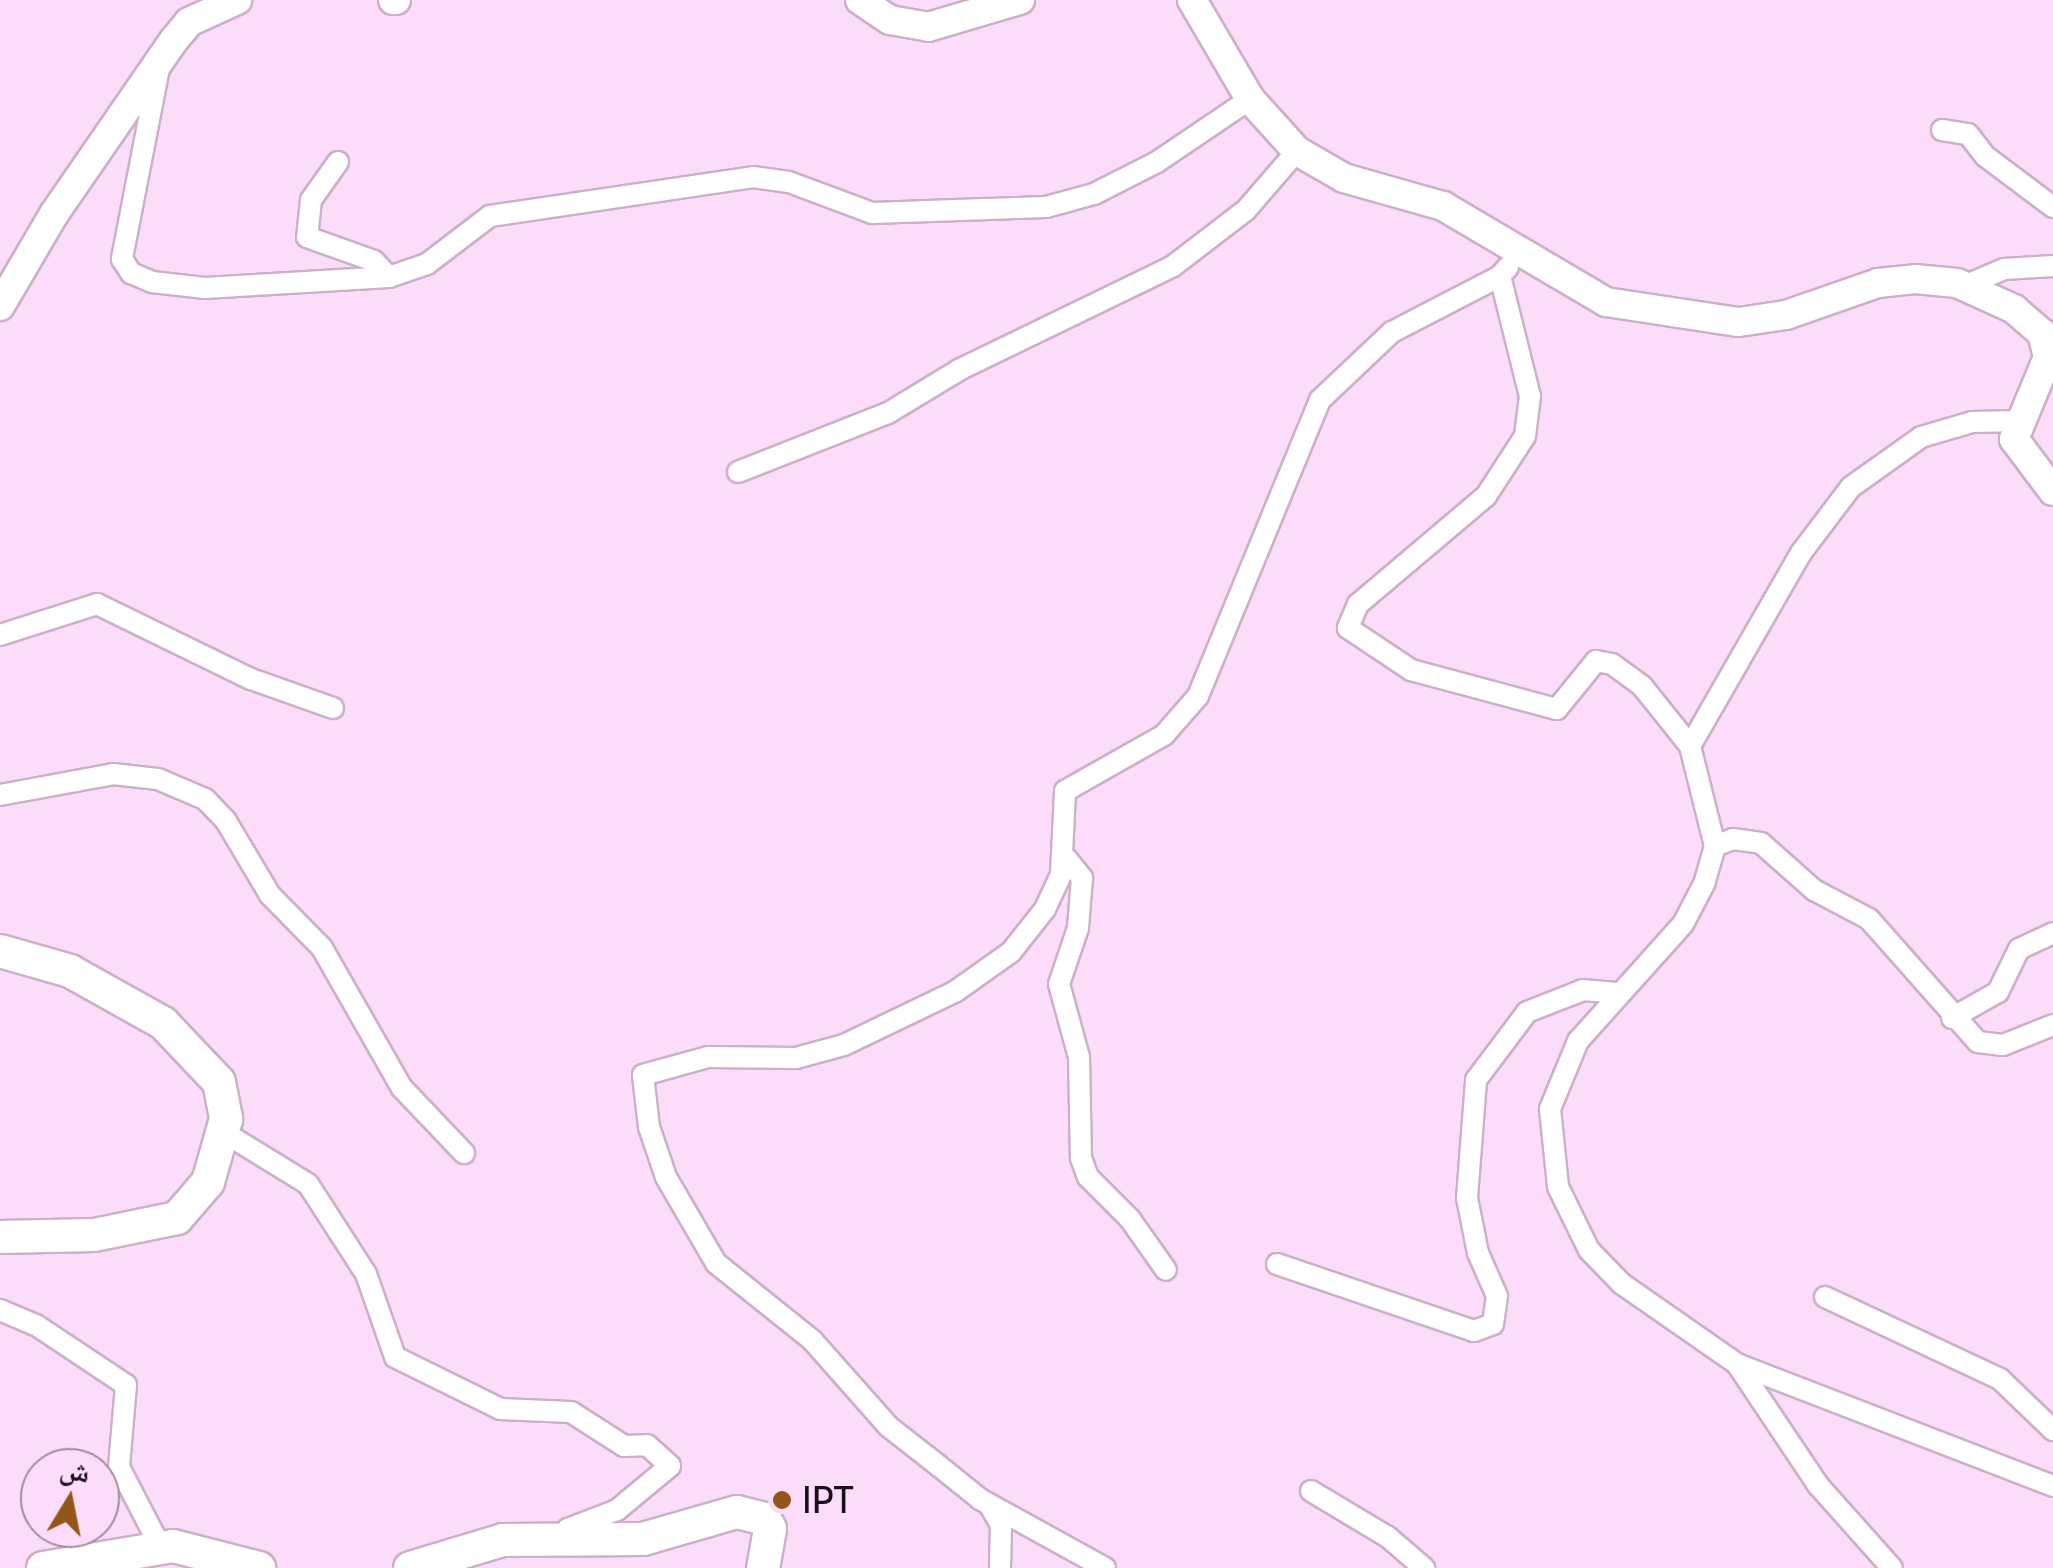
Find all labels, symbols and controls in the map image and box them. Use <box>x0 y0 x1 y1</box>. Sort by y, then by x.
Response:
north arrow <box>20 1448 120 1548</box>
text: ش <box>57 1451 92 1490</box>
place label: IPT <box>802 1477 854 1523</box>
marker: IPT <box>771 1489 793 1511</box>

